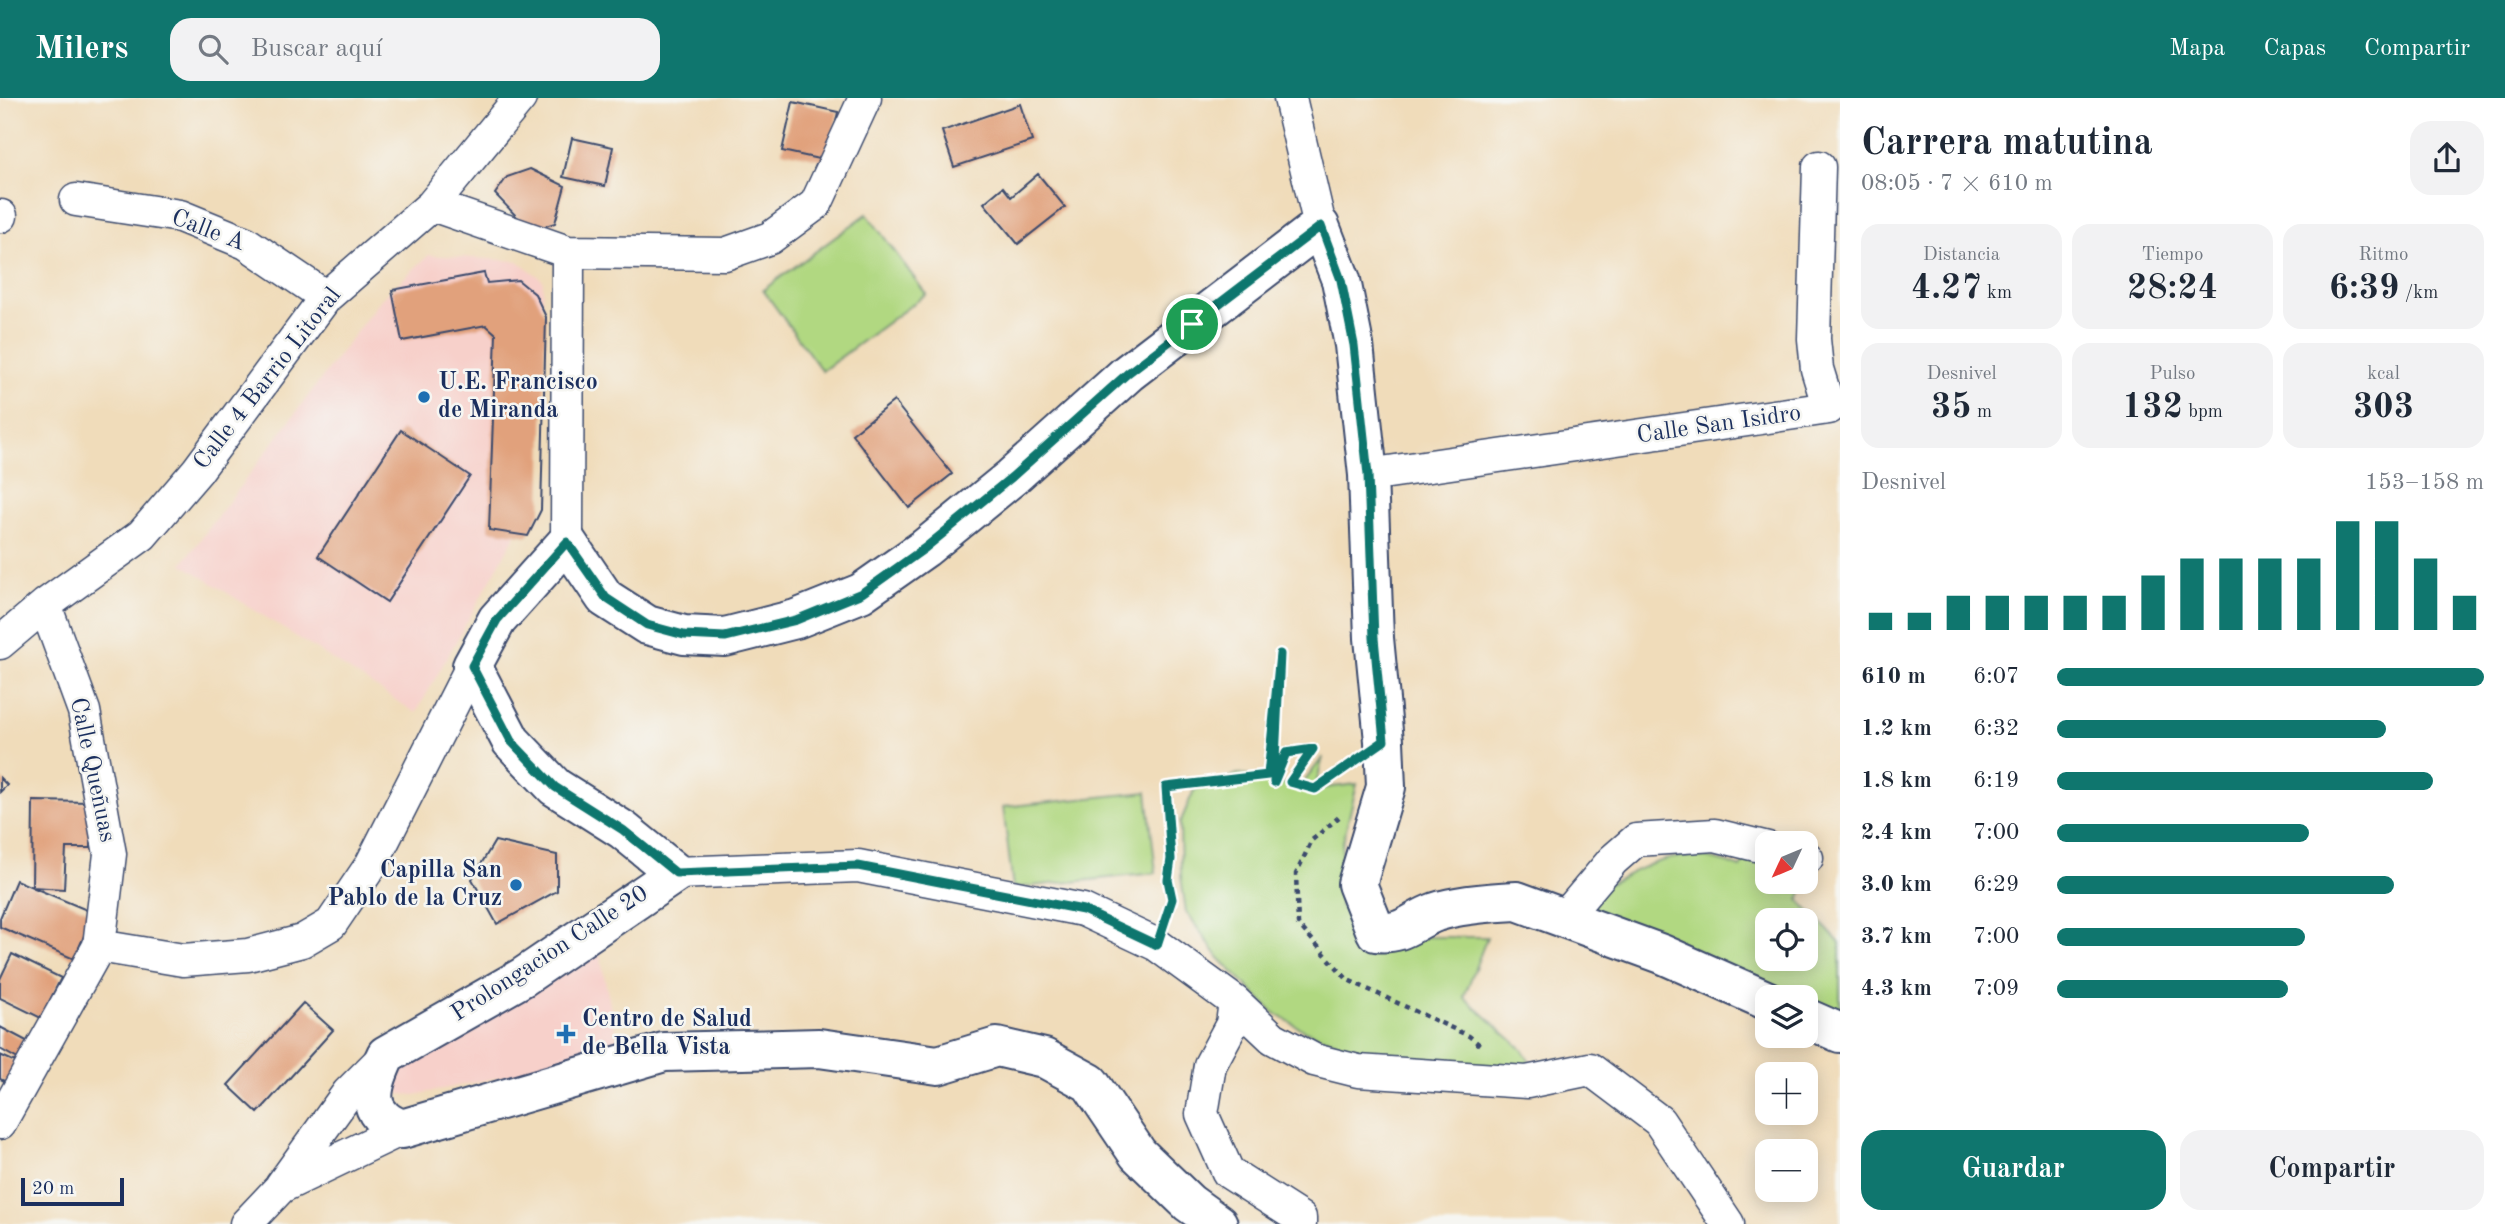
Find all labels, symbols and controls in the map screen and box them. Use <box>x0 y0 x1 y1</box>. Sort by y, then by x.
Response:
search box <box>170 18 660 81</box>
icon: search <box>194 30 232 68</box>
text: Milers <box>35 33 128 66</box>
text: Buscar aquí <box>250 36 382 62</box>
text: Mapa <box>2169 37 2225 61</box>
text: Capas <box>2263 37 2326 61</box>
text: Compartir <box>2364 37 2470 61</box>
button: share <box>2410 121 2484 195</box>
text: Carrera matutina <box>1861 125 2153 163</box>
text: 08:05 · 7 × 610 m <box>1861 172 2053 195</box>
street label: Calle A <box>168 206 248 256</box>
text: Distancia <box>1923 246 2000 265</box>
text: Tiempo <box>2142 246 2203 265</box>
text: Ritmo <box>2359 246 2408 265</box>
text: 4.27 <box>1911 271 1982 306</box>
text: 28:24 <box>2127 271 2218 306</box>
text: 6:39 <box>2329 271 2399 306</box>
street label: Calle 4 Barrio Litoral <box>190 284 346 474</box>
text: km <box>1982 284 2012 303</box>
text: /km <box>2399 284 2438 303</box>
pin <box>1162 294 1222 354</box>
icon: arrive <box>1173 305 1211 343</box>
text: Desnivel <box>1926 365 1997 384</box>
text: Pulso <box>2150 365 2195 384</box>
text: kcal <box>2367 365 2400 384</box>
place label: U.E. Francisco de Miranda <box>438 371 598 423</box>
marker: U.E. Francisco de Miranda <box>416 389 432 405</box>
text: 35 <box>1931 390 1972 425</box>
text: 132 <box>2122 390 2183 425</box>
text: 303 <box>2353 390 2414 425</box>
street label: Calle San Isidro <box>1635 402 1803 448</box>
text: m <box>1972 403 1992 422</box>
text: bpm <box>2183 403 2223 422</box>
text: Desnivel <box>1861 471 1946 494</box>
text: 153–158 m <box>2365 471 2484 494</box>
text: 610 m <box>1861 665 1926 688</box>
text: 6:07 <box>1973 665 2019 688</box>
street label: Calle Queñuas <box>65 695 119 845</box>
text: 1.2 km <box>1861 717 1932 740</box>
text: 6:32 <box>1973 717 2019 740</box>
text: 1.8 km <box>1861 769 1932 792</box>
text: 6:19 <box>1973 769 2019 792</box>
text: 2.4 km <box>1861 821 1932 844</box>
text: 7:00 <box>1973 821 2019 844</box>
north arrow <box>1755 831 1818 894</box>
map controls <box>1755 831 1818 1202</box>
place label: Capilla San Pablo de la Cruz <box>327 859 502 911</box>
text: 3.0 km <box>1861 873 1932 896</box>
text: 6:29 <box>1973 873 2019 896</box>
marker: Capilla San Pablo de la Cruz <box>508 877 524 893</box>
street label: Prolongacion Calle 20 <box>447 882 653 1026</box>
button: locate <box>1755 908 1818 971</box>
text: 3.7 km <box>1861 925 1932 948</box>
text: 7:00 <box>1973 925 2019 948</box>
text: 4.3 km <box>1861 977 1932 1000</box>
text: 7:09 <box>1973 977 2019 1000</box>
button: layers <box>1755 985 1818 1048</box>
place label: Centro de Salud de Bella Vista <box>582 1008 752 1060</box>
marker: Centro de Salud de Bella Vista <box>556 1024 576 1044</box>
button: + <box>1755 1062 1818 1125</box>
button: Guardar <box>1861 1130 2166 1210</box>
button: Compartir <box>2180 1130 2484 1210</box>
button: − <box>1755 1139 1818 1202</box>
scale bar <box>21 1175 124 1207</box>
text: 20 m <box>32 1180 74 1199</box>

